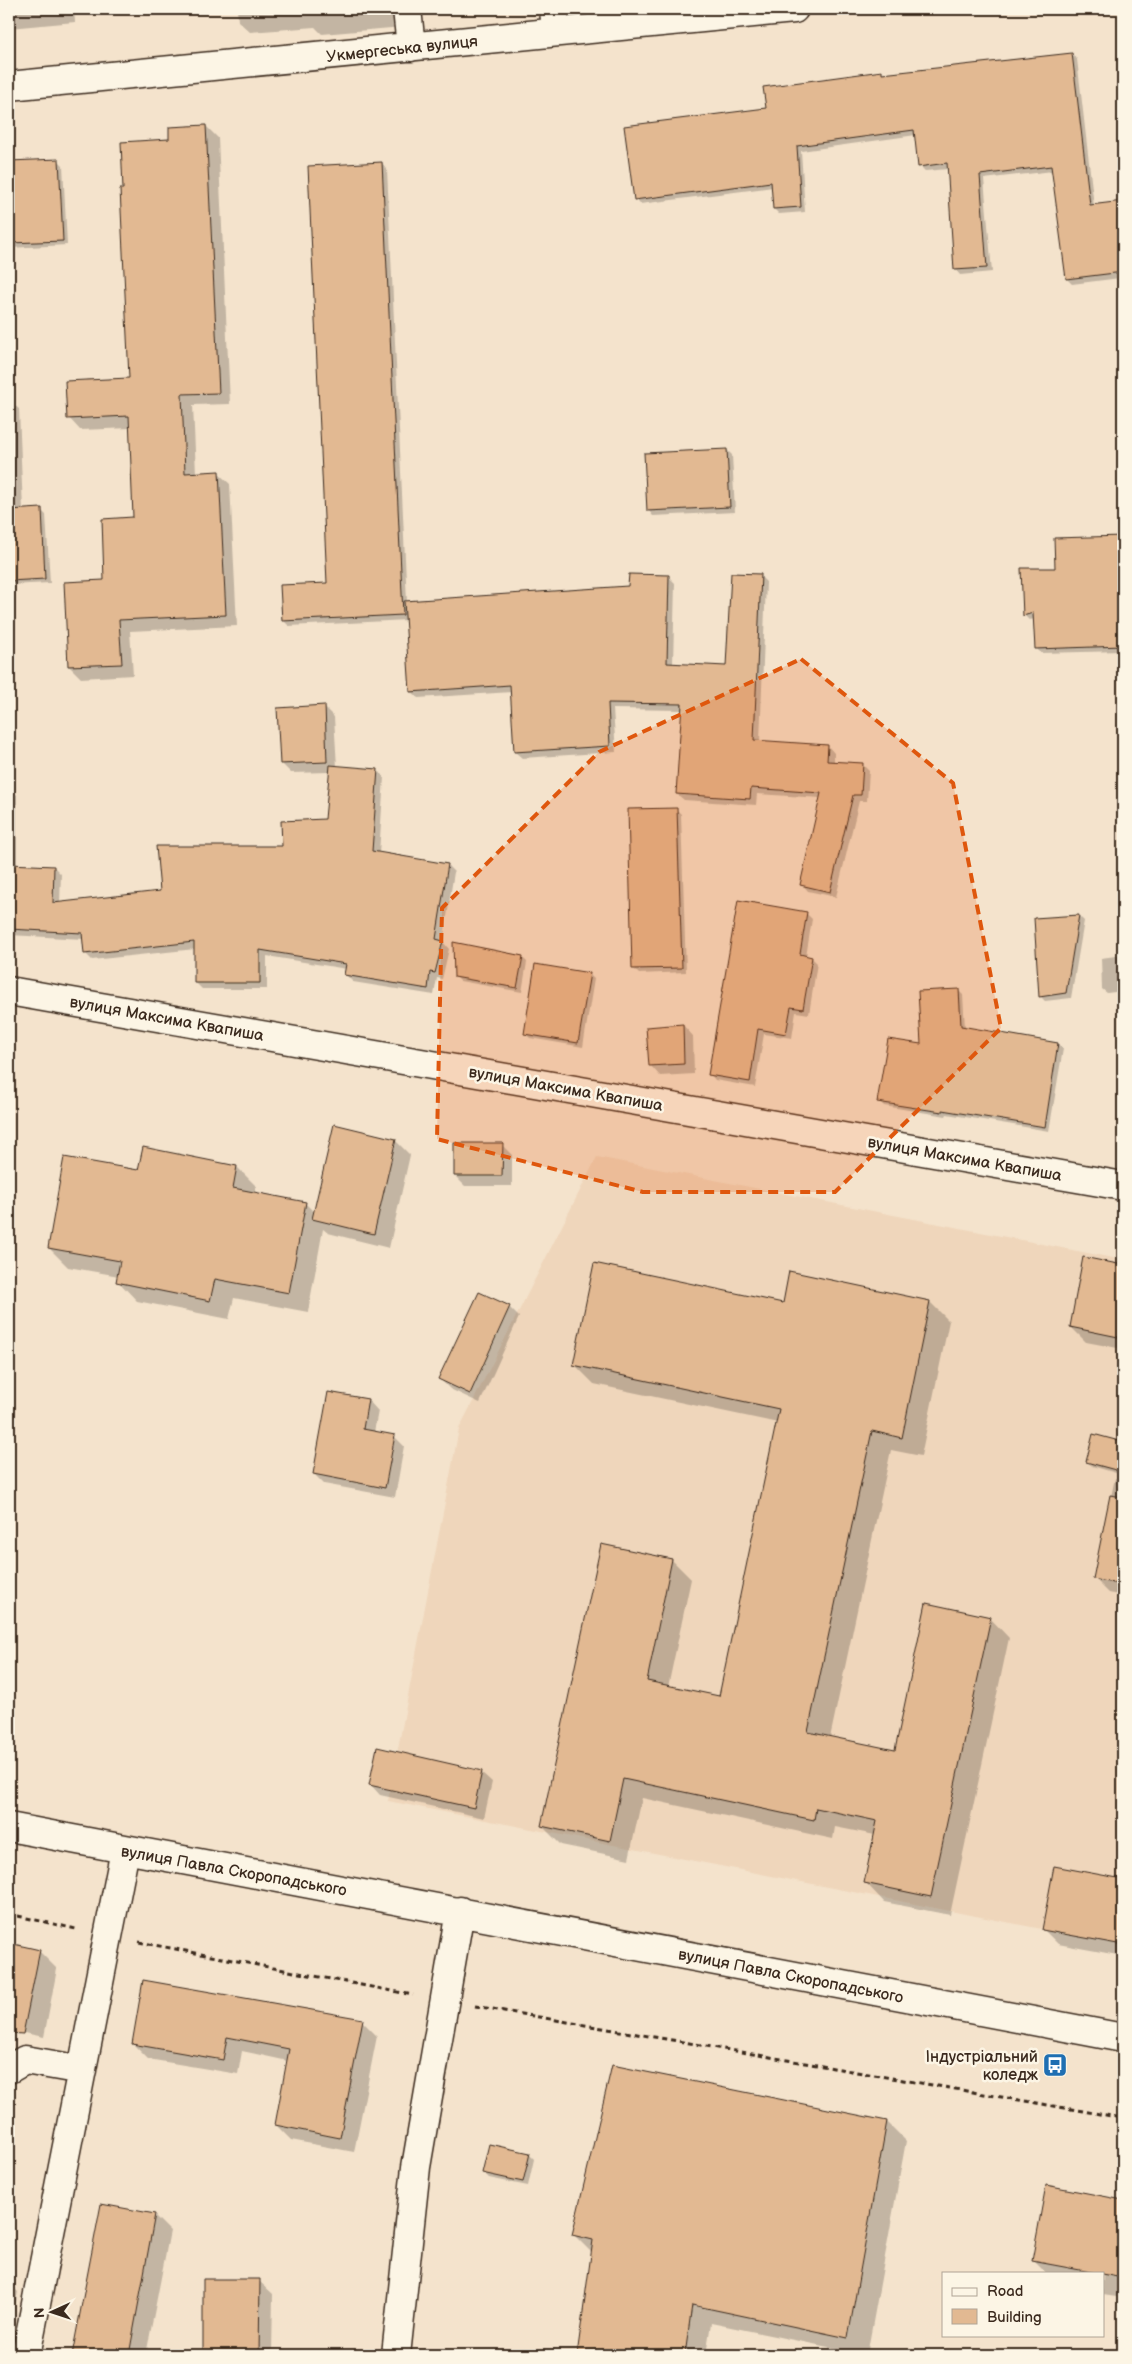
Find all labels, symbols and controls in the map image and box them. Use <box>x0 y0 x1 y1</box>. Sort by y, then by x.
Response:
street label: Укмергеська вулиця <box>325 32 479 67</box>
street label: вулиця Максима Квапиша <box>68 993 266 1046</box>
street label: вулиця Максима Квапиша <box>467 1063 665 1116</box>
street label: вулиця Максима Квапиша <box>866 1133 1064 1186</box>
street label: вулиця Павла Скоропадського <box>119 1842 348 1901</box>
street label: вулиця Павла Скоропадського <box>677 1945 905 2008</box>
place label: Індустріальний коледж <box>925 2048 1039 2085</box>
bus stop icon: Індустріальний коледж <box>1042 2052 1068 2078</box>
legend <box>942 2272 1104 2336</box>
text: Road <box>987 2282 1023 2301</box>
north arrow <box>28 2286 78 2336</box>
text: N <box>31 2307 48 2318</box>
text: Building <box>987 2308 1042 2327</box>

